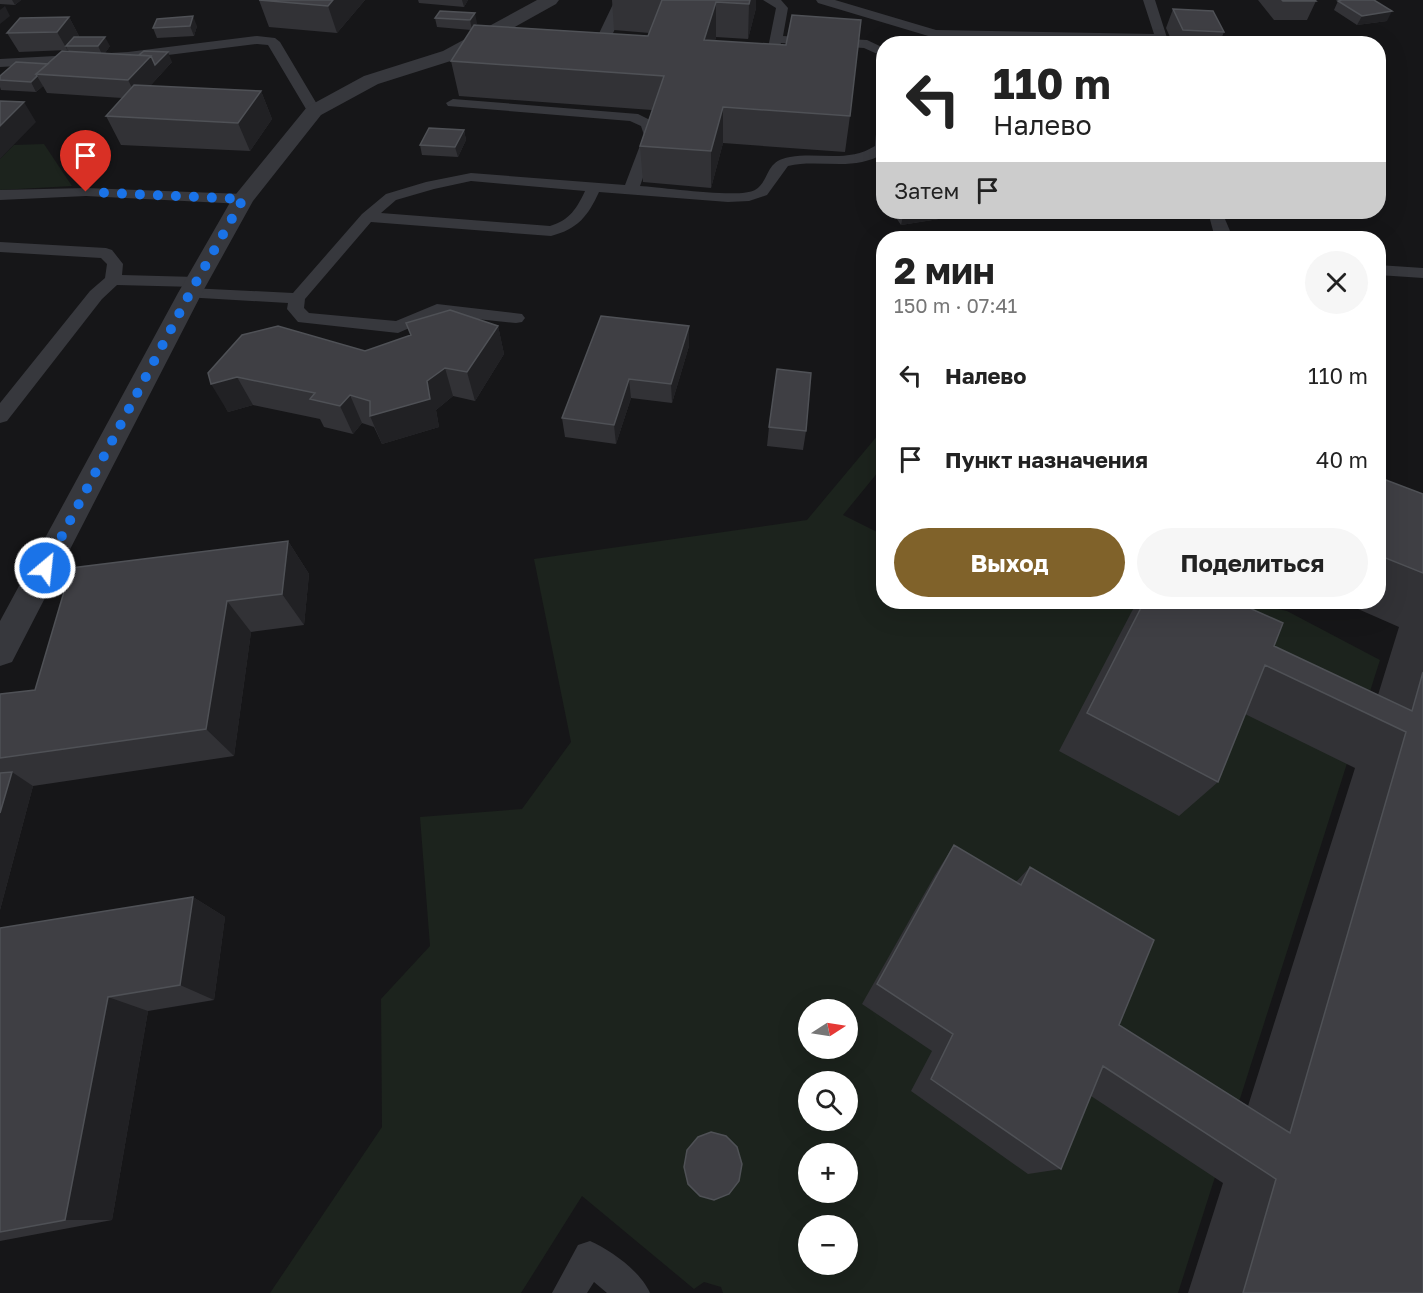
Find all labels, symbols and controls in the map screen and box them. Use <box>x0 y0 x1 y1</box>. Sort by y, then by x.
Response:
text: 110 m <box>993 58 1111 108</box>
icon: left <box>894 60 972 138</box>
text: Налево <box>993 109 1092 141</box>
pin <box>60 130 111 192</box>
icon: arrive <box>69 139 102 172</box>
icon: arrive <box>971 174 1004 207</box>
text: Затем <box>894 177 959 204</box>
text: 2 мин <box>894 249 995 292</box>
button: close <box>1305 251 1368 314</box>
text: 150 m · 07:41 <box>894 293 1017 317</box>
icon: left <box>894 359 927 392</box>
text: Налево <box>945 362 1027 389</box>
text: 110 m <box>1308 362 1368 389</box>
icon: arrive <box>894 443 927 476</box>
text: Пункт назначения <box>945 446 1148 473</box>
text: 40 m <box>1316 446 1368 473</box>
button: Выход <box>894 528 1125 597</box>
button: Поделиться <box>1137 528 1368 597</box>
position arrow <box>13 536 77 600</box>
north arrow <box>798 999 858 1059</box>
map controls <box>798 999 858 1275</box>
button: search <box>798 1071 858 1131</box>
button: + <box>798 1143 858 1203</box>
button: − <box>798 1215 858 1275</box>

